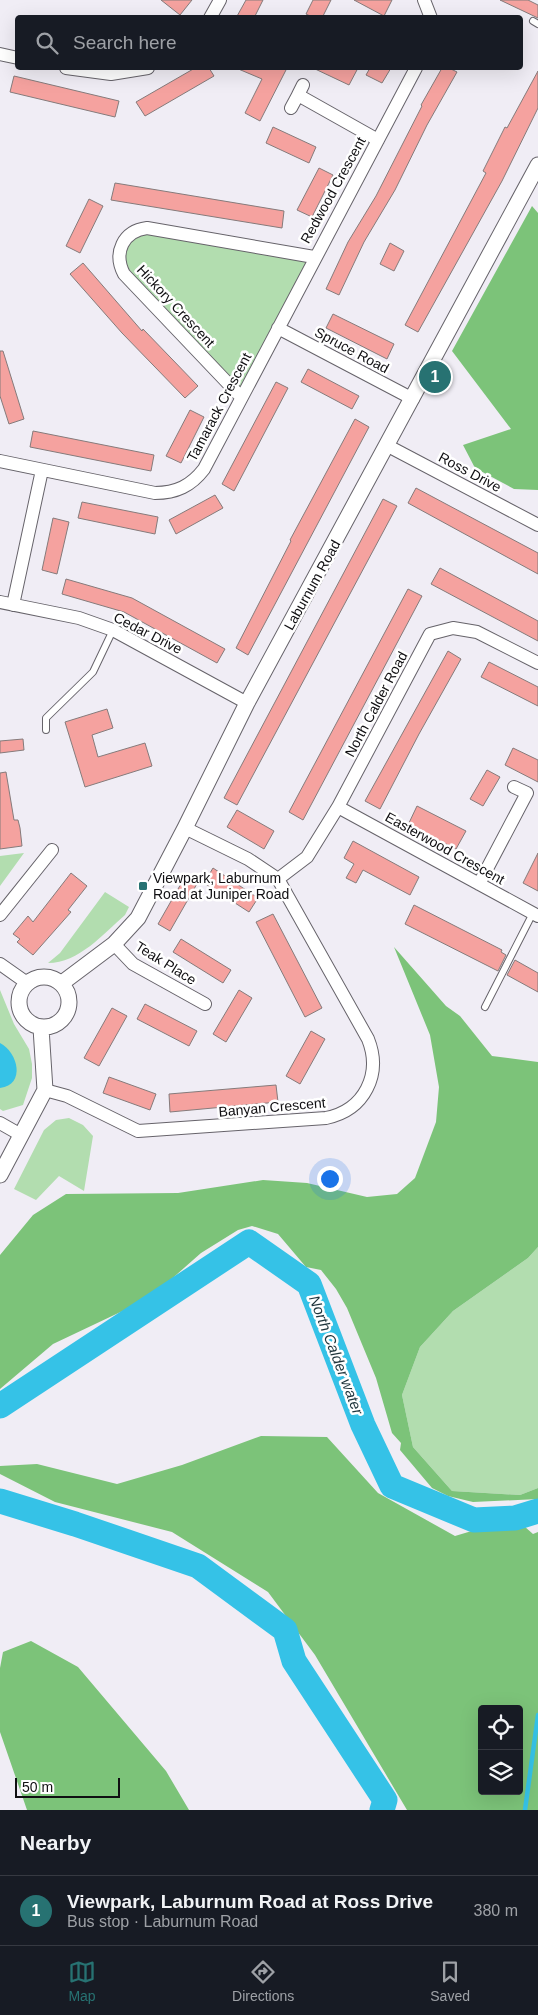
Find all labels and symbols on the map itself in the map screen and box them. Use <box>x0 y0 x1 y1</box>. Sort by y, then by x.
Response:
street label: Redwood Crescent <box>297 134 369 246</box>
street label: Hickory Crescent <box>134 262 218 351</box>
street label: Spruce Road <box>312 324 392 376</box>
street label: Tamarack Crescent <box>184 350 254 464</box>
pin: 1 <box>419 358 451 396</box>
street label: Ross Drive <box>436 449 504 495</box>
street label: Laburnum Road <box>281 537 343 633</box>
street label: Cedar Drive <box>111 609 185 657</box>
street label: North Calder Road <box>342 649 410 759</box>
street label: Easterwood Crescent <box>383 809 508 887</box>
place label: Viewpark, Laburnum Road at Juniper Road <box>153 870 289 902</box>
marker: Viewpark, Laburnum Road at Juniper Road <box>137 880 149 892</box>
street label: Teak Place <box>133 938 199 988</box>
street label: Banyan Crescent <box>218 1094 326 1120</box>
your location <box>317 1166 343 1192</box>
water label: North Calder water <box>306 1293 367 1418</box>
scale bar <box>15 1775 120 1798</box>

